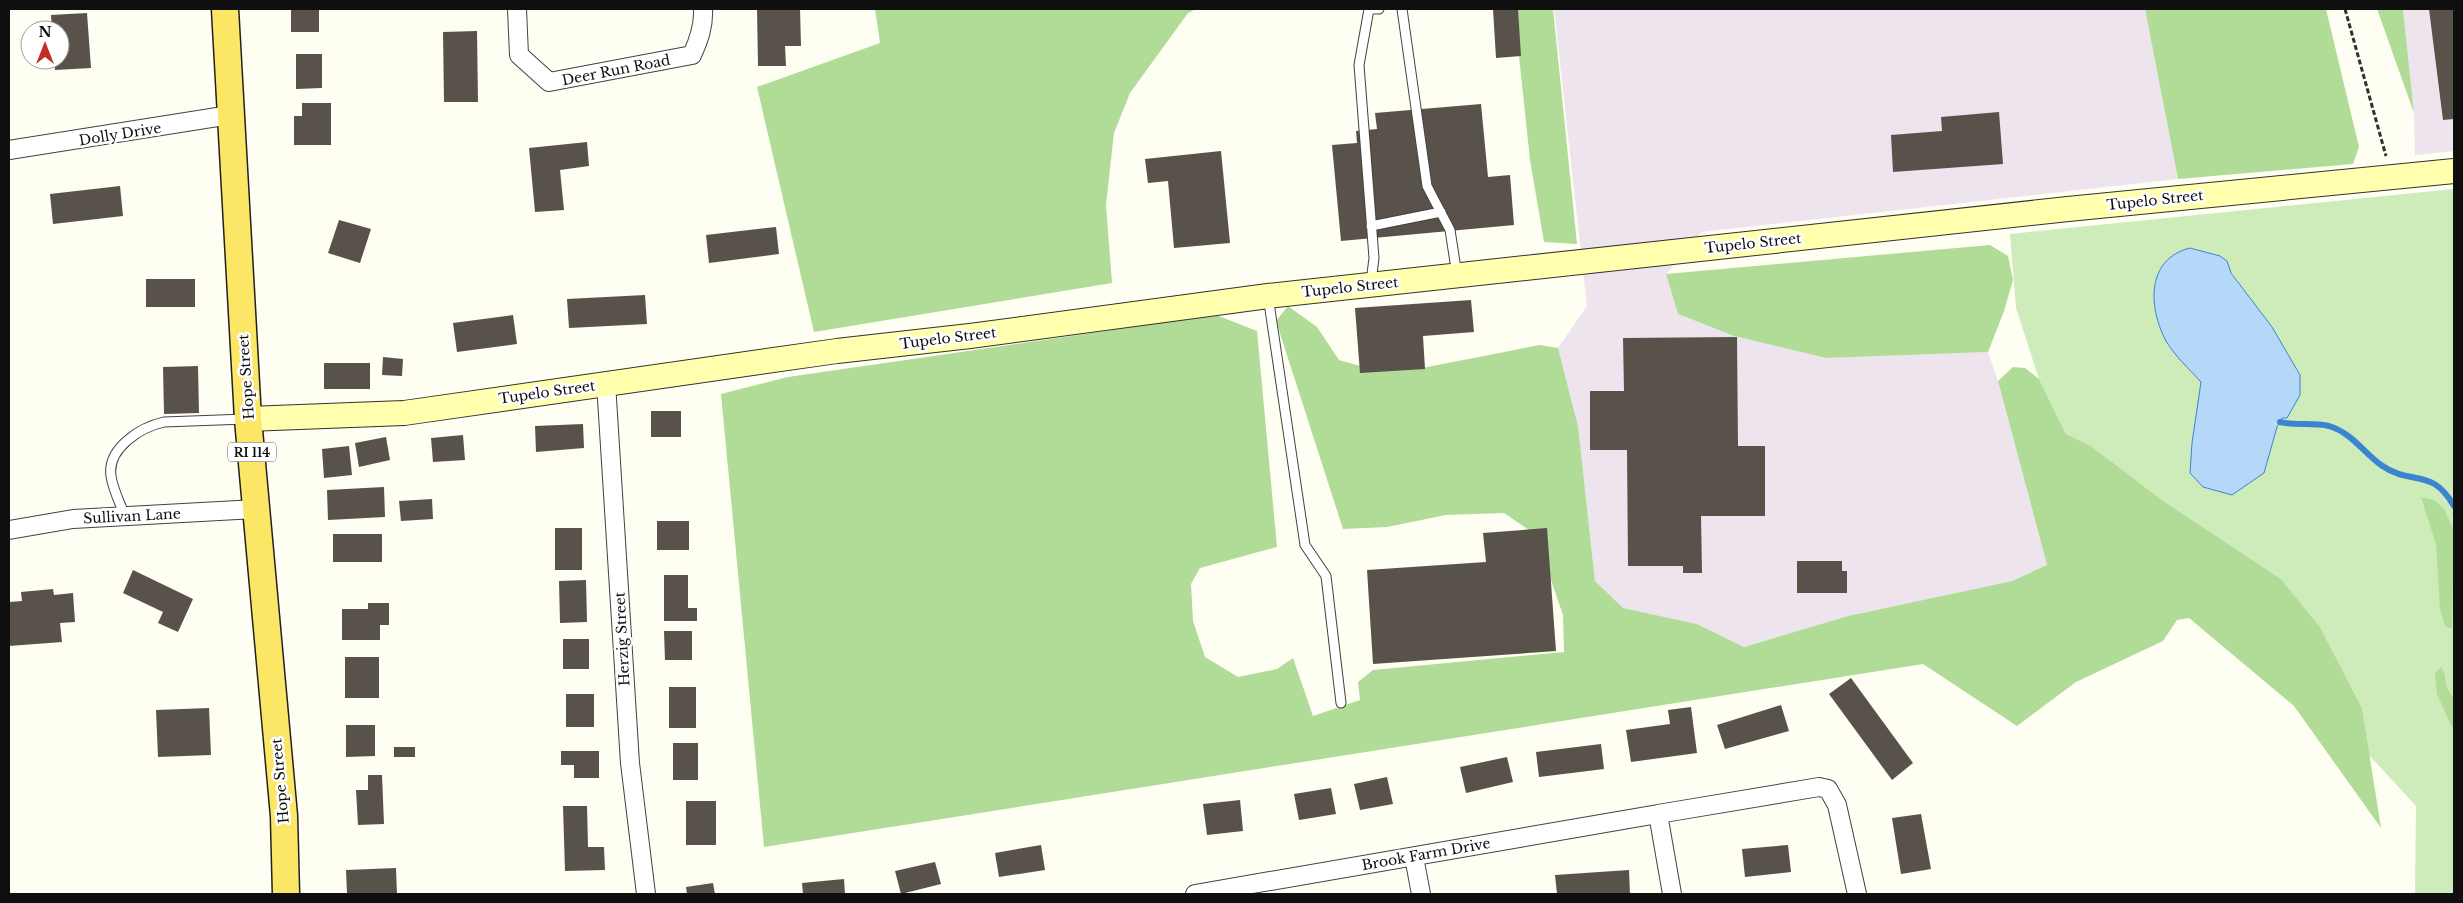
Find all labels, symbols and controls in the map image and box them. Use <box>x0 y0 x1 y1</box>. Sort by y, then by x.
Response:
north arrow <box>20 20 70 70</box>
text: N <box>38 23 52 41</box>
street label: Deer Run Road <box>560 51 672 89</box>
street label: Dolly Drive <box>78 119 162 149</box>
street label: Tupelo Street <box>2106 186 2205 214</box>
street label: Tupelo Street <box>1704 229 1803 257</box>
street label: Tupelo Street <box>1301 273 1400 301</box>
street label: Tupelo Street <box>899 323 998 353</box>
street label: Hope Street <box>234 333 258 420</box>
street label: Tupelo Street <box>498 376 597 408</box>
road number: RI 114 <box>228 442 276 462</box>
street label: Sullivan Lane <box>83 504 181 528</box>
street label: Herzig Street <box>611 591 633 687</box>
street label: Hope Street <box>267 737 293 824</box>
street label: Brook Farm Drive <box>1360 834 1492 874</box>

